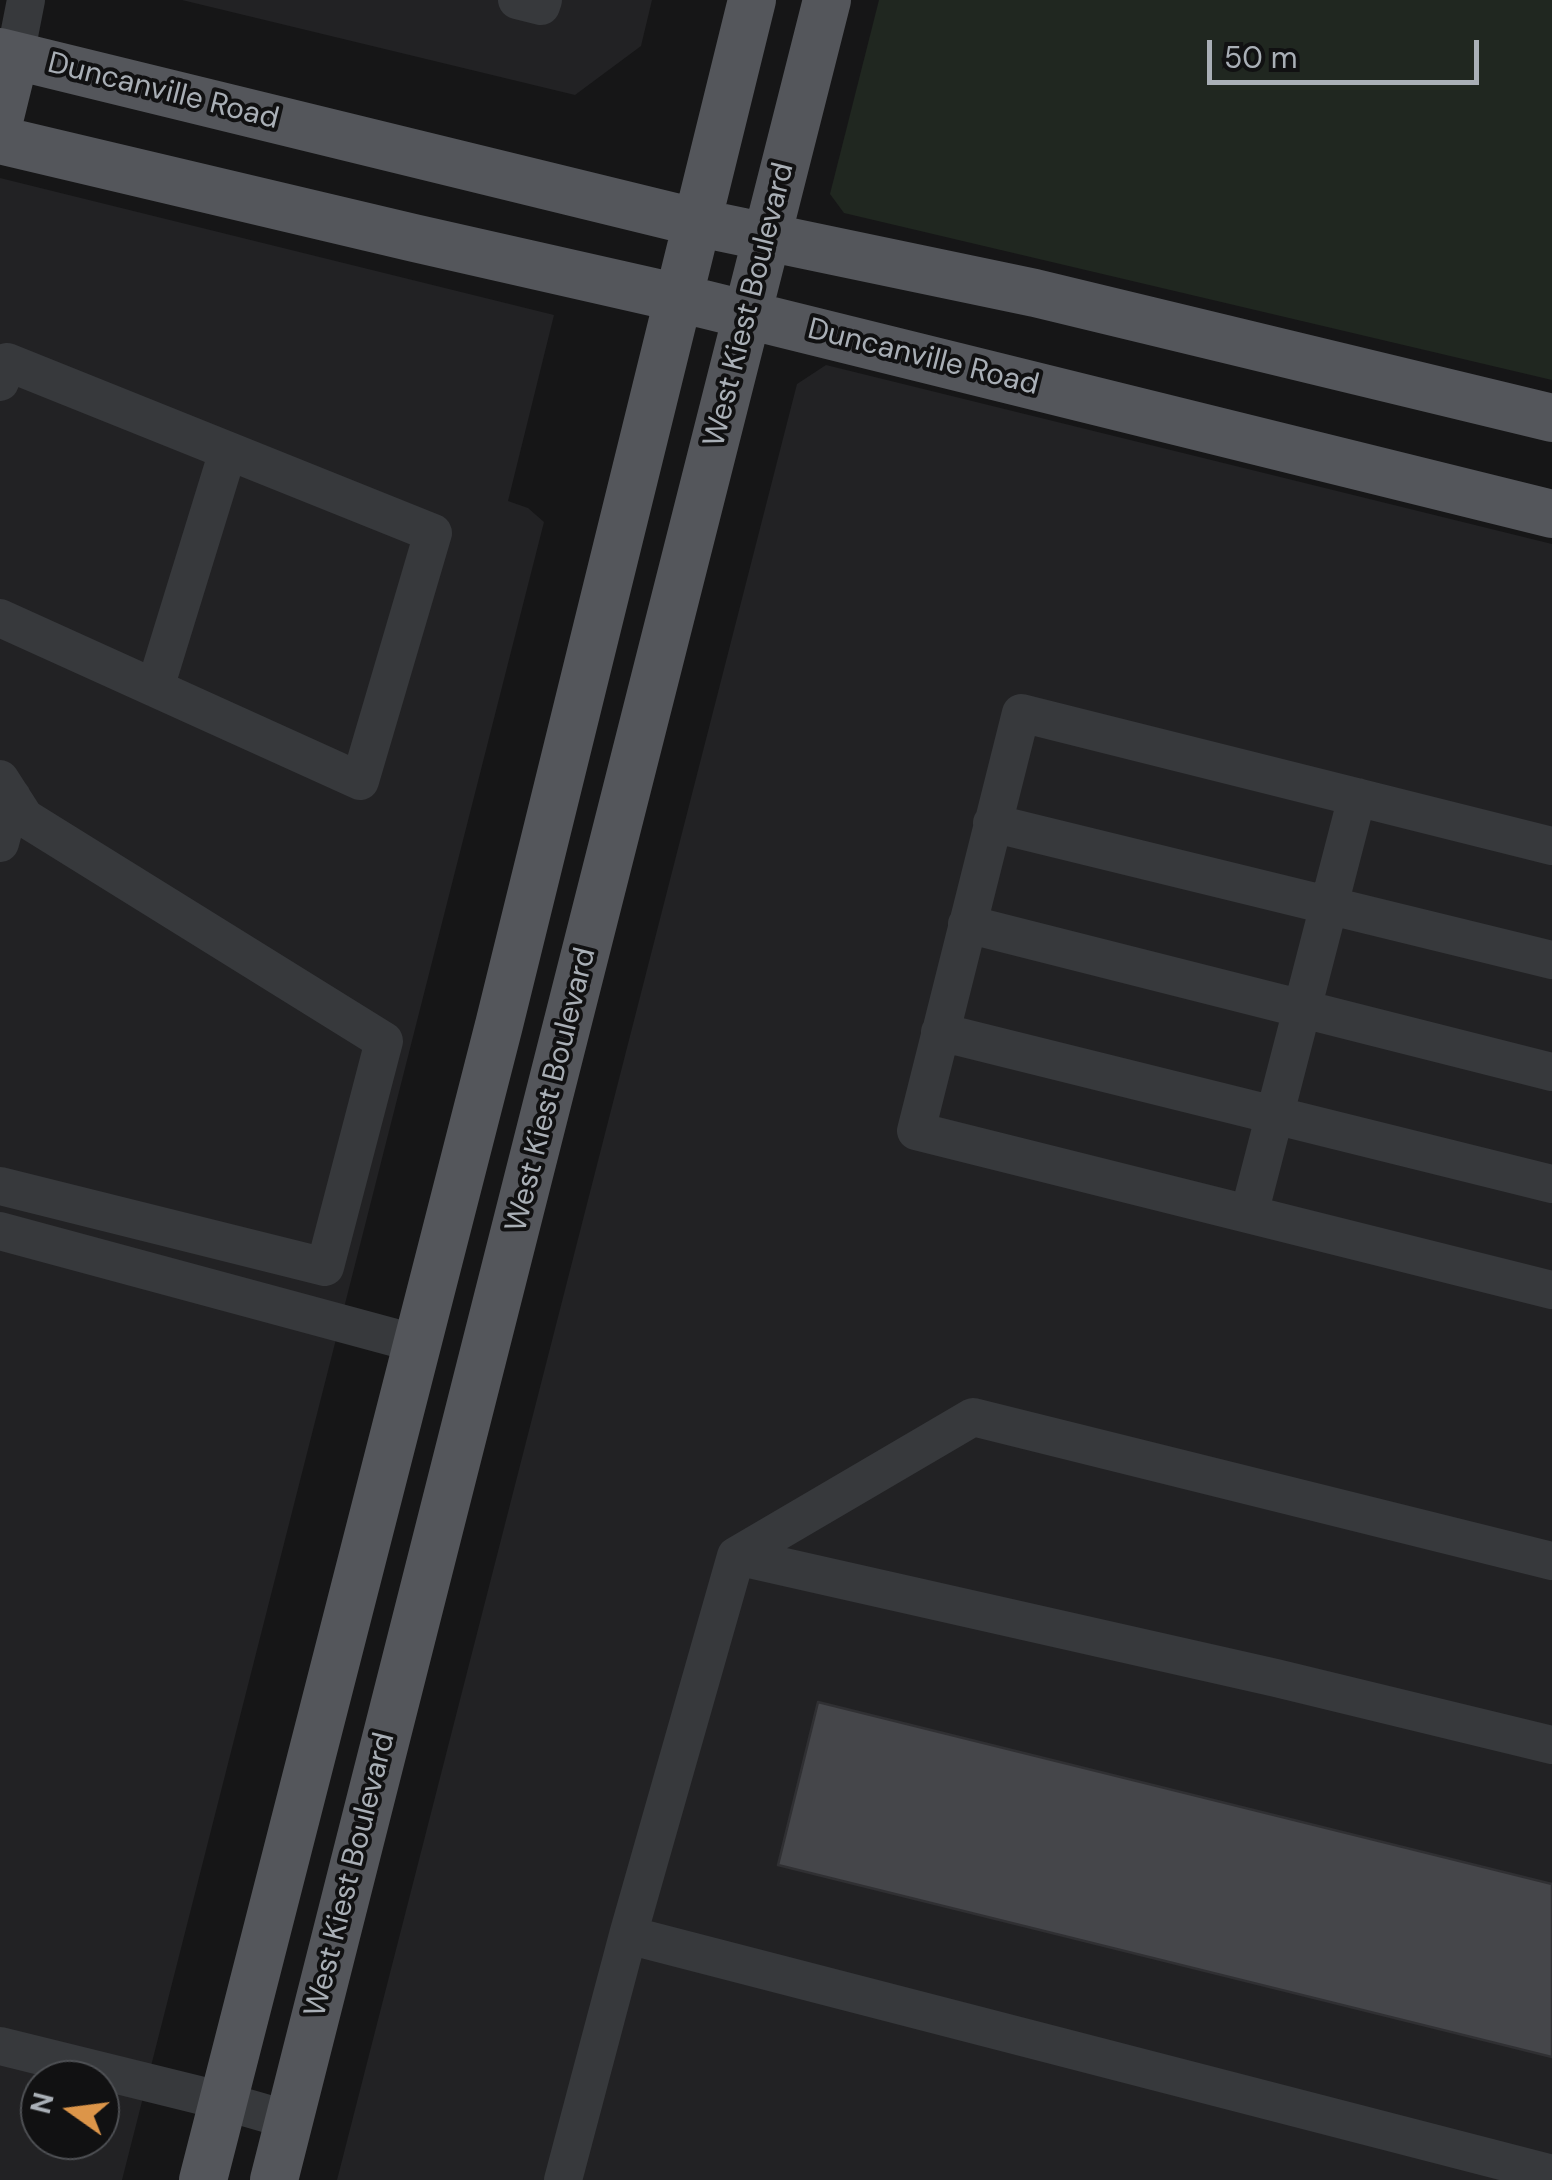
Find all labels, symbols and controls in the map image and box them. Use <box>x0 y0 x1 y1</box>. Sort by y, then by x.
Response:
scale bar <box>1212 20 1484 82</box>
text: 50 m <box>1224 38 1298 77</box>
street label: Duncanville Road <box>44 46 282 138</box>
street label: West Kiest Boulevard <box>697 159 803 451</box>
street label: Duncanville Road <box>804 312 1042 404</box>
street label: West Kiest Boulevard <box>499 944 605 1236</box>
street label: West Kiest Boulevard <box>298 1729 404 2021</box>
north arrow <box>20 2060 120 2160</box>
text: N <box>22 2089 63 2117</box>

